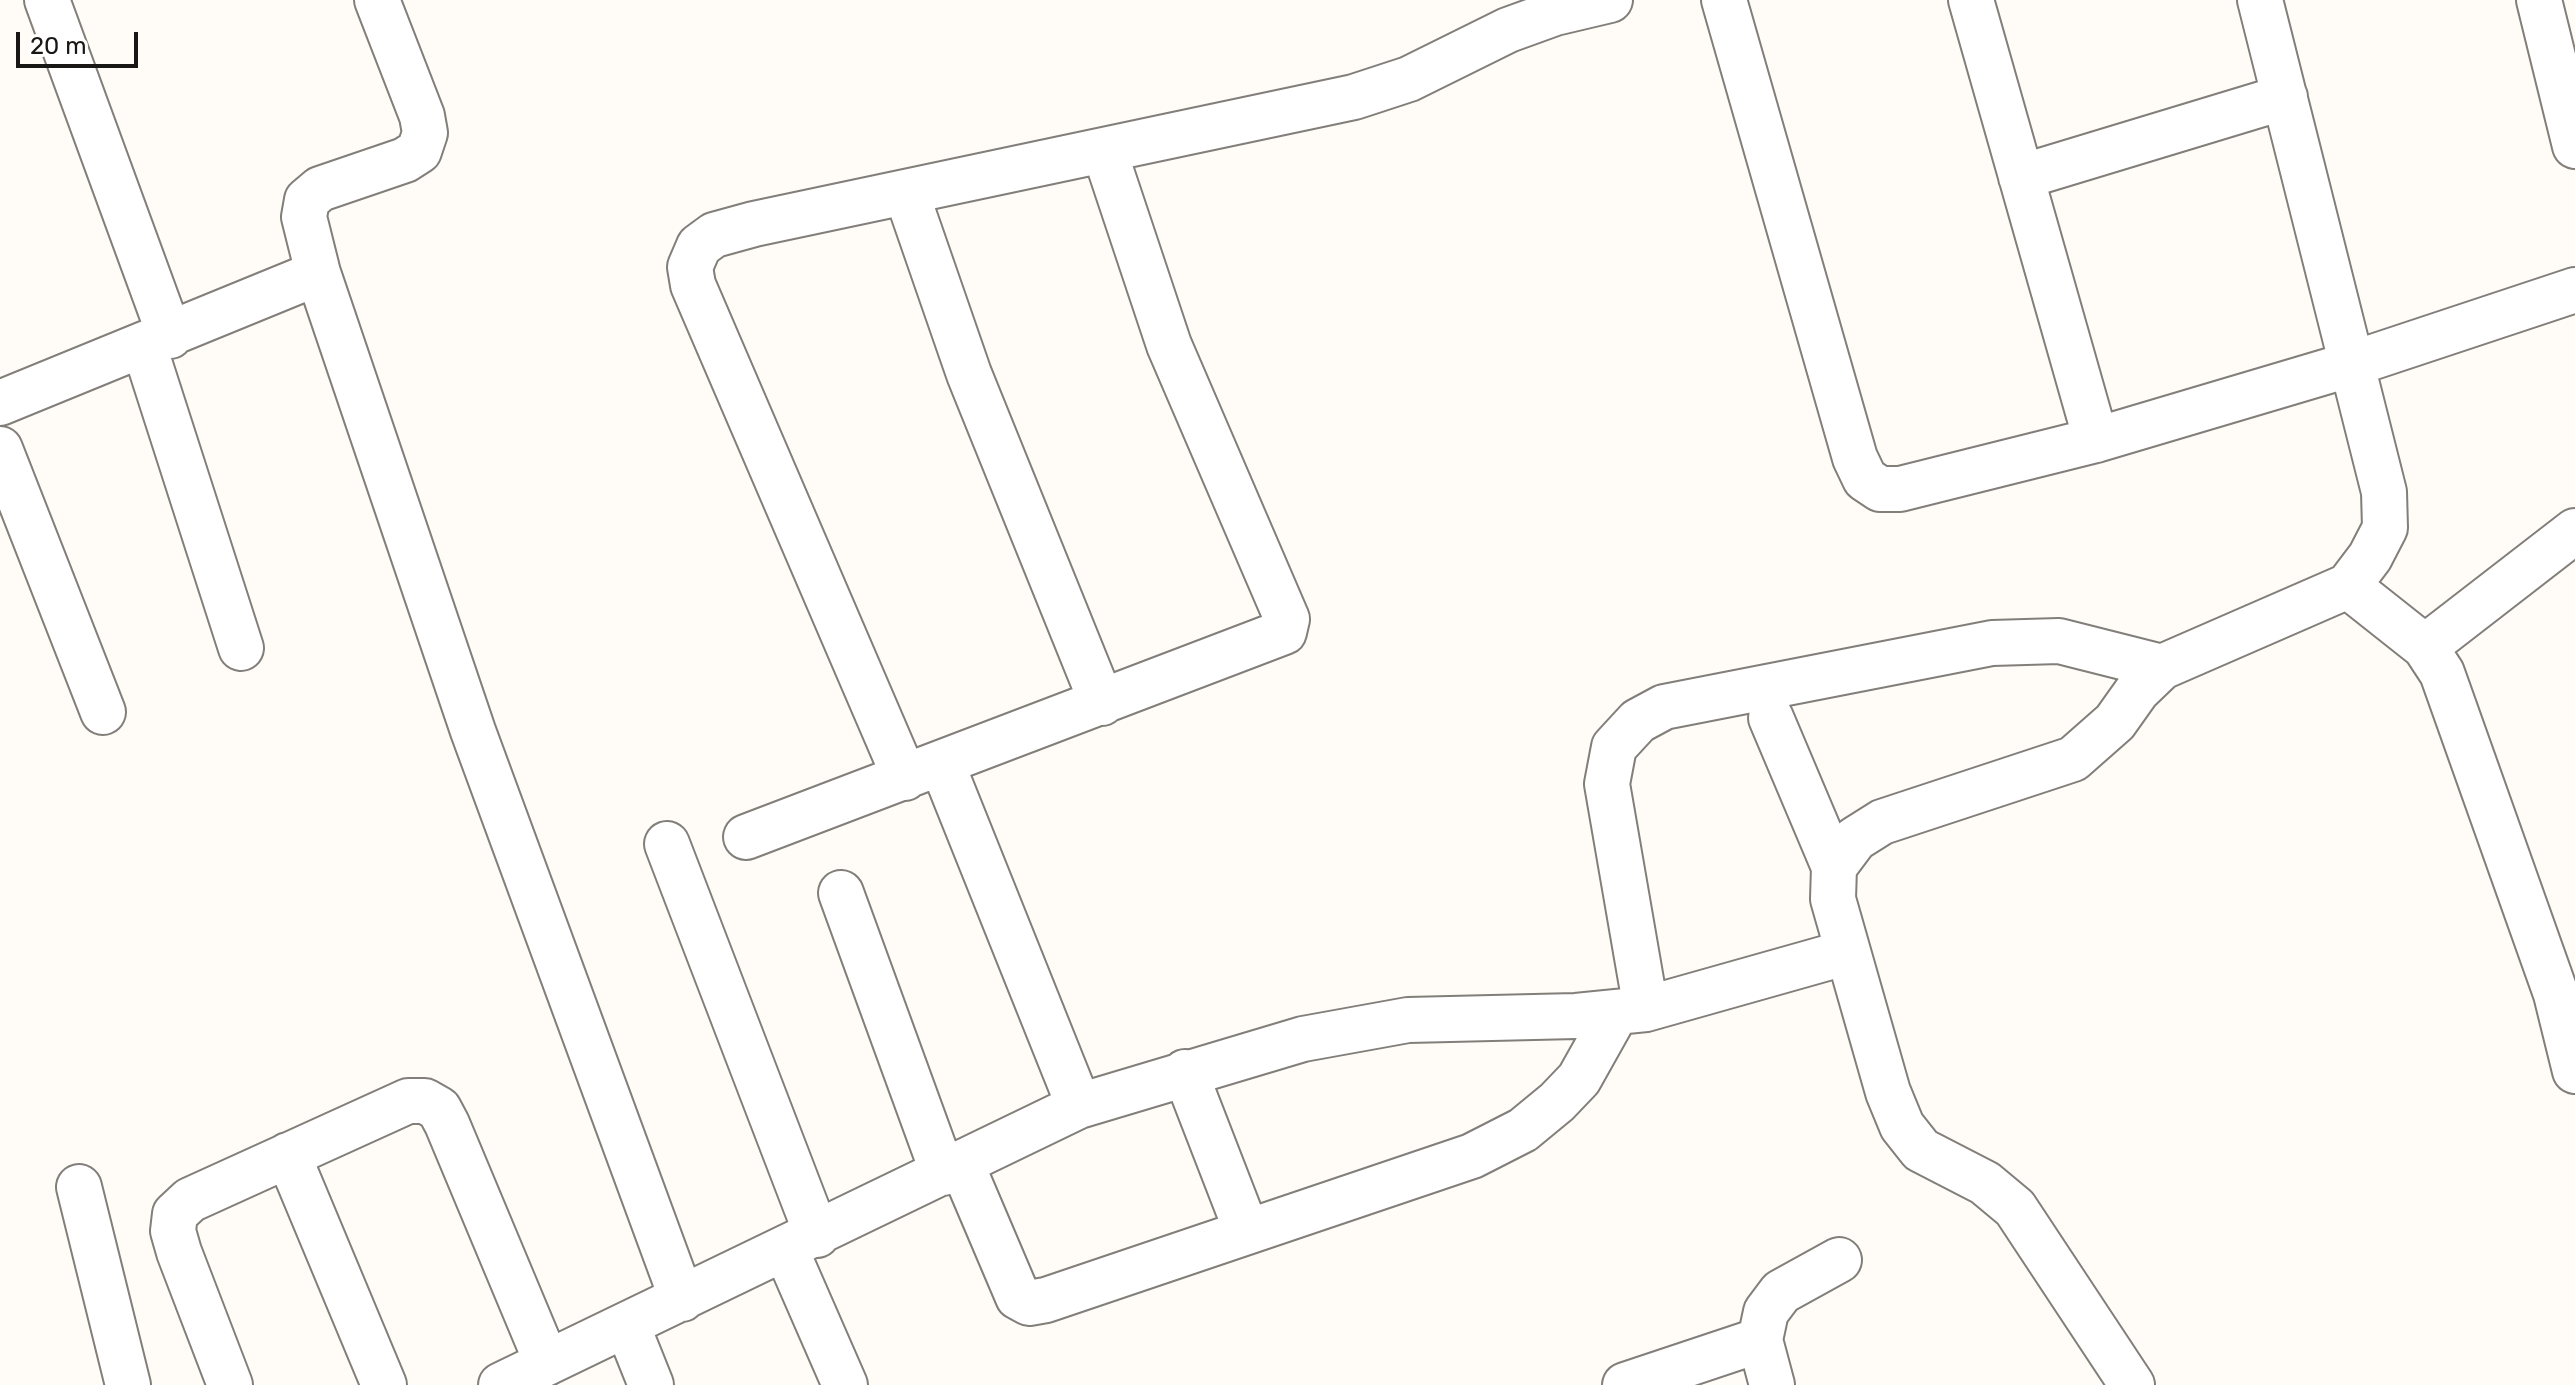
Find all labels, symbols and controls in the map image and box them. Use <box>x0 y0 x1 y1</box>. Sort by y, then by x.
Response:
scale bar <box>20 16 142 66</box>
text: 20 m <box>30 32 87 60</box>

